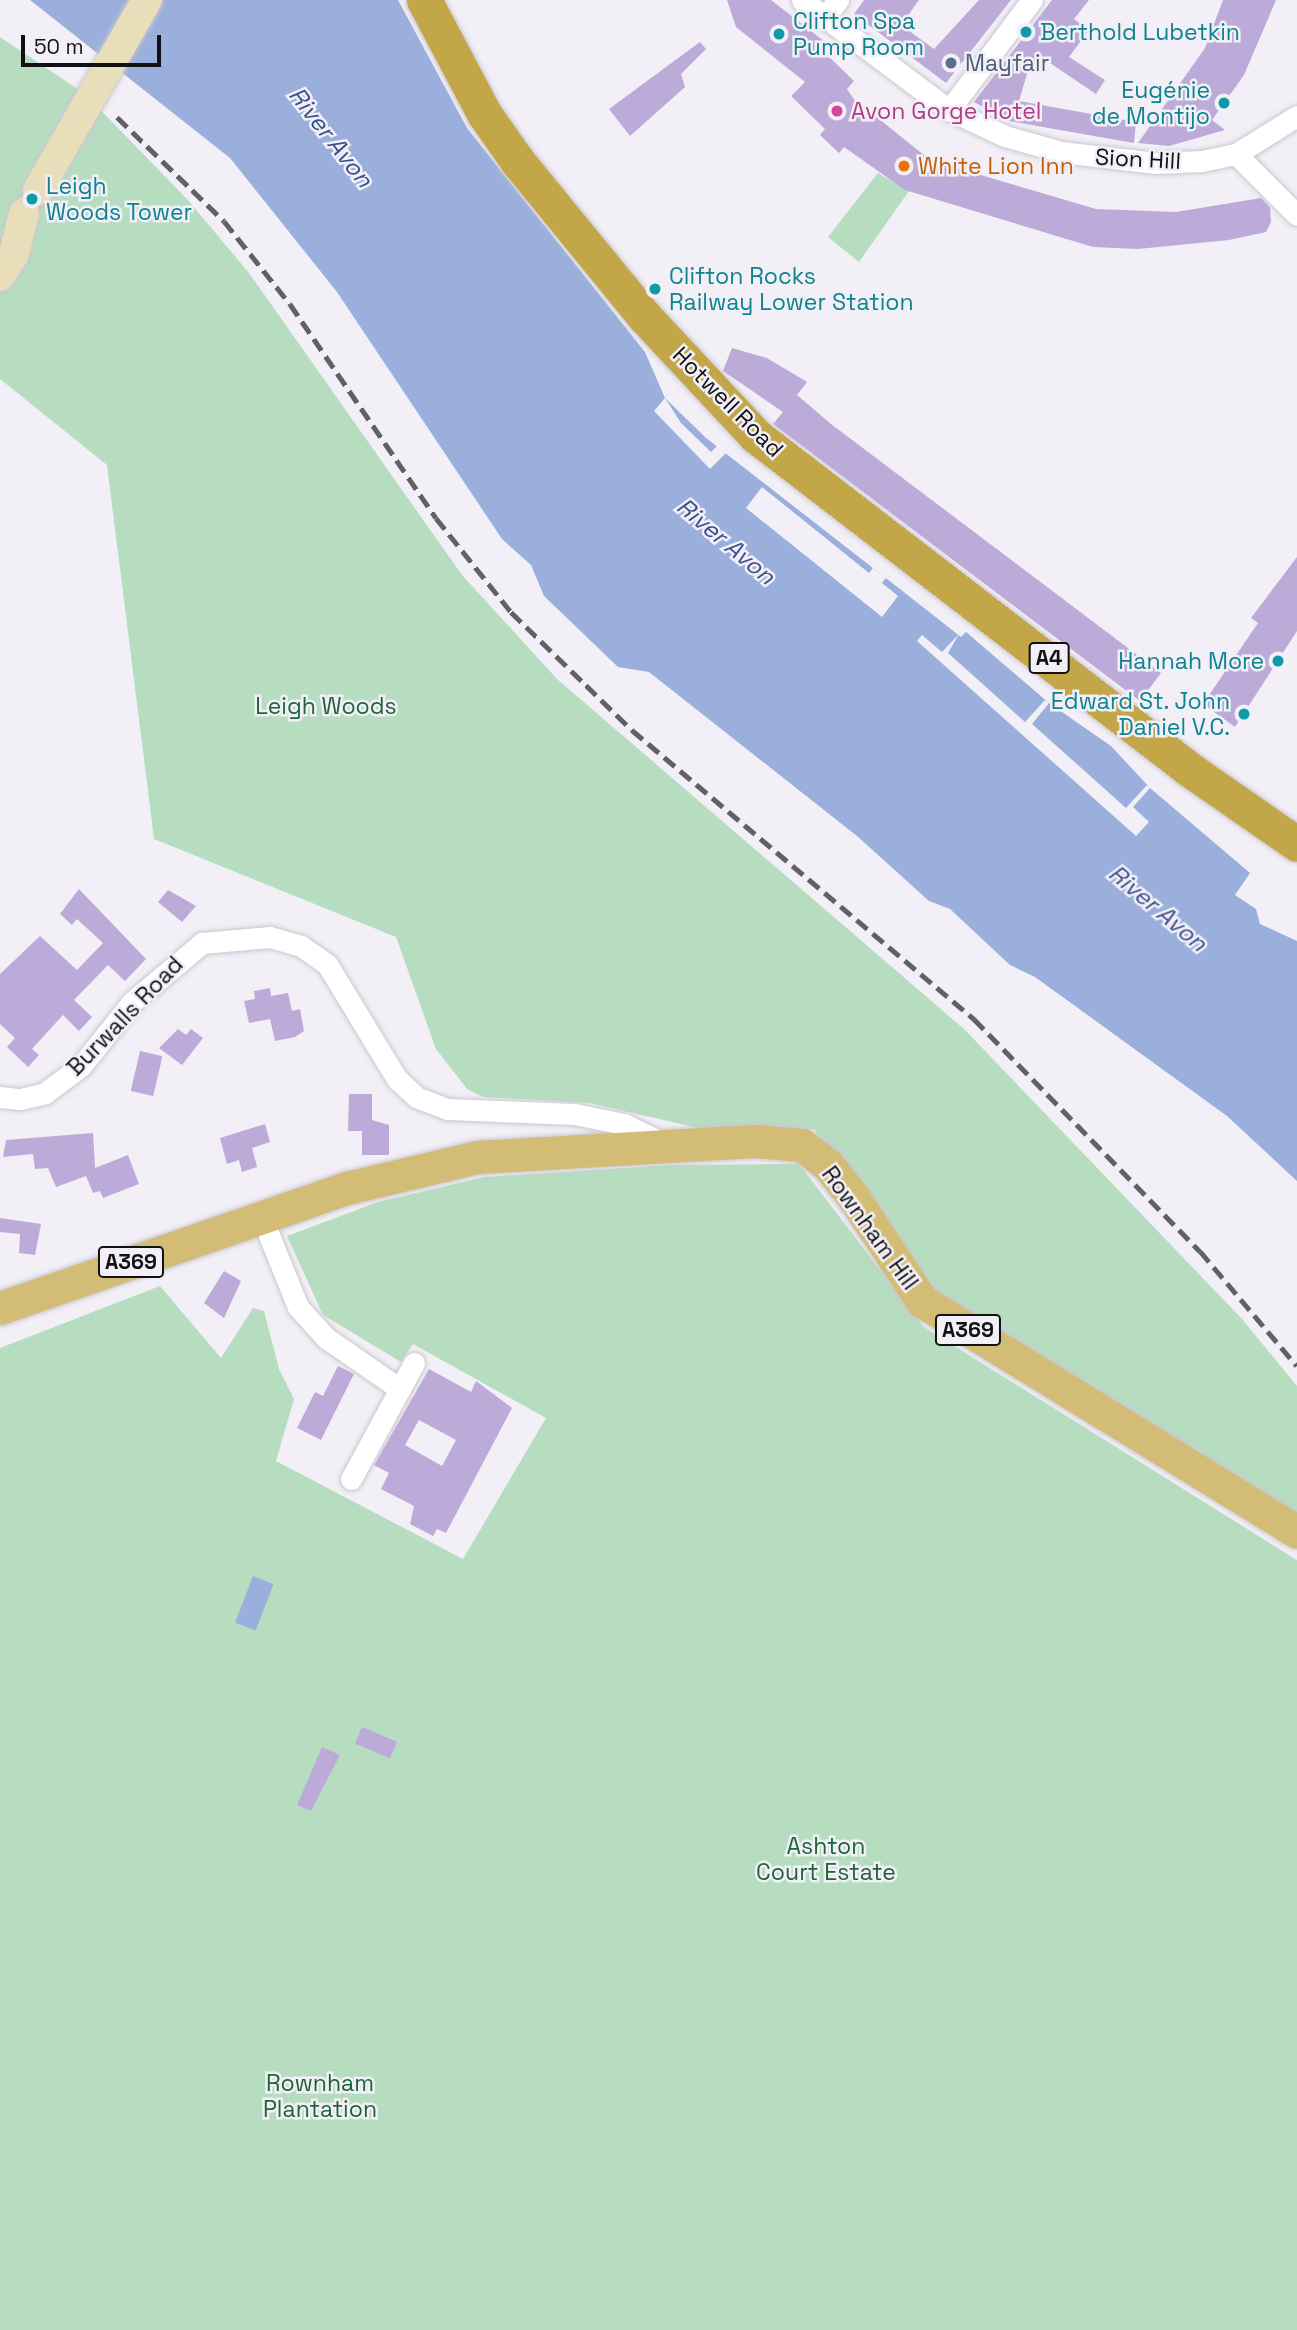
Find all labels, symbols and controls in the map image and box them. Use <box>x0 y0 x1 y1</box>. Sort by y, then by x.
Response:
place label: Clifton Spa Pump Room <box>793 7 924 61</box>
place label: Berthold Lubetkin <box>1040 18 1240 46</box>
scale bar <box>24 21 164 65</box>
marker: Berthold Lubetkin <box>1018 24 1034 40</box>
marker: Clifton Spa Pump Room <box>771 26 787 42</box>
text: 50 m <box>34 33 84 60</box>
place label: Mayfair <box>965 49 1049 77</box>
marker: Mayfair <box>943 55 959 71</box>
place label: Eugénie de Montijo <box>1092 76 1210 130</box>
water label: River Avon <box>283 81 379 193</box>
marker: Eugénie de Montijo <box>1216 95 1232 111</box>
place label: Avon Gorge Hotel <box>851 97 1041 125</box>
marker: Avon Gorge Hotel <box>829 103 845 119</box>
street label: Sion Hill <box>1094 143 1182 175</box>
place label: White Lion Inn <box>918 152 1074 180</box>
marker: White Lion Inn <box>896 158 912 174</box>
place label: Leigh Woods Tower <box>46 172 193 226</box>
marker: Leigh Woods Tower <box>24 191 40 207</box>
place label: Clifton Rocks Railway Lower Station <box>669 262 914 316</box>
marker: Clifton Rocks Railway Lower Station <box>647 281 663 297</box>
street label: Hotwell Road <box>667 341 789 463</box>
water label: River Avon <box>671 492 781 590</box>
road number: A4 <box>1028 640 1070 676</box>
place label: Hannah More <box>1118 647 1264 675</box>
marker: Hannah More <box>1270 653 1286 669</box>
place label: Edward St. John Daniel V.C. <box>1050 687 1230 741</box>
park label: Leigh Woods <box>255 692 397 720</box>
marker: Edward St. John Daniel V.C. <box>1236 706 1252 722</box>
water label: River Avon <box>1103 859 1213 957</box>
street label: Burwalls Road <box>61 951 189 1081</box>
street label: Rownham Hill <box>816 1161 924 1295</box>
road number: A369 <box>98 1244 164 1280</box>
road number: A369 <box>935 1312 1001 1348</box>
park label: Ashton Court Estate <box>756 1832 896 1886</box>
park label: Rownham Plantation <box>263 2069 377 2123</box>

